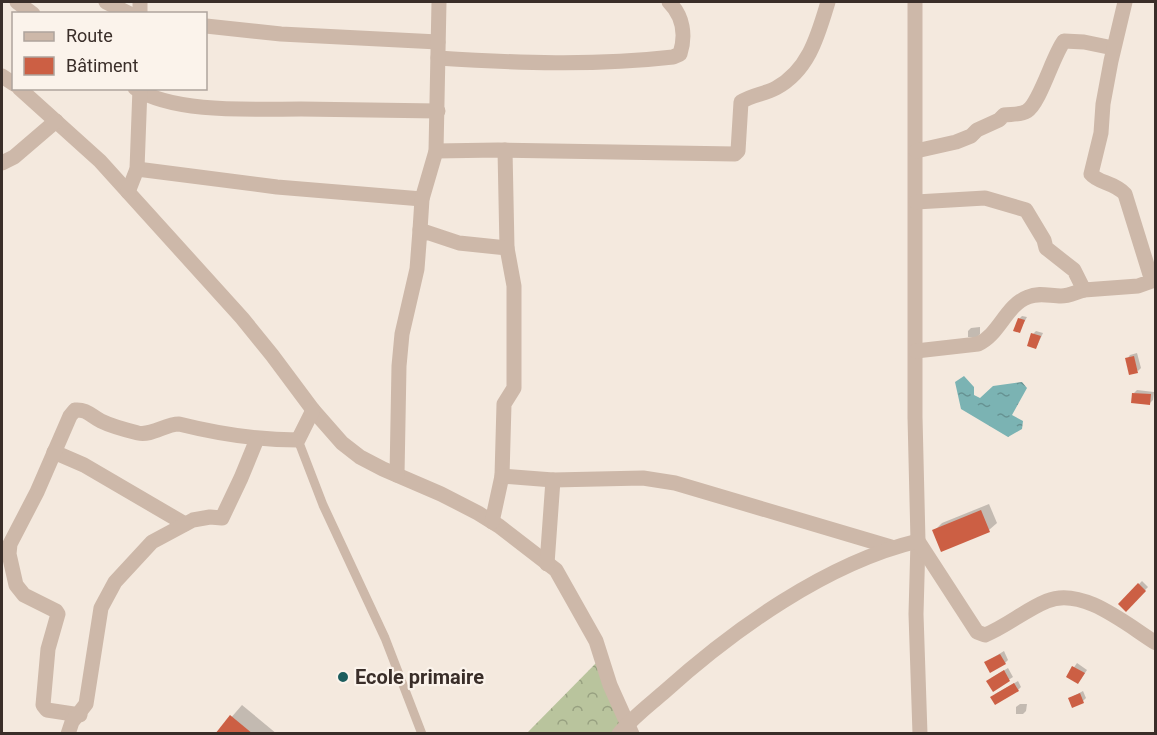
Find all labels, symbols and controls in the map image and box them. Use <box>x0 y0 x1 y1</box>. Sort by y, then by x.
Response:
legend <box>12 12 207 90</box>
text: Route <box>66 25 113 46</box>
text: Bâtiment <box>66 55 139 76</box>
place label: Ecole primaire <box>355 665 484 689</box>
marker: Ecole primaire <box>336 670 350 684</box>

